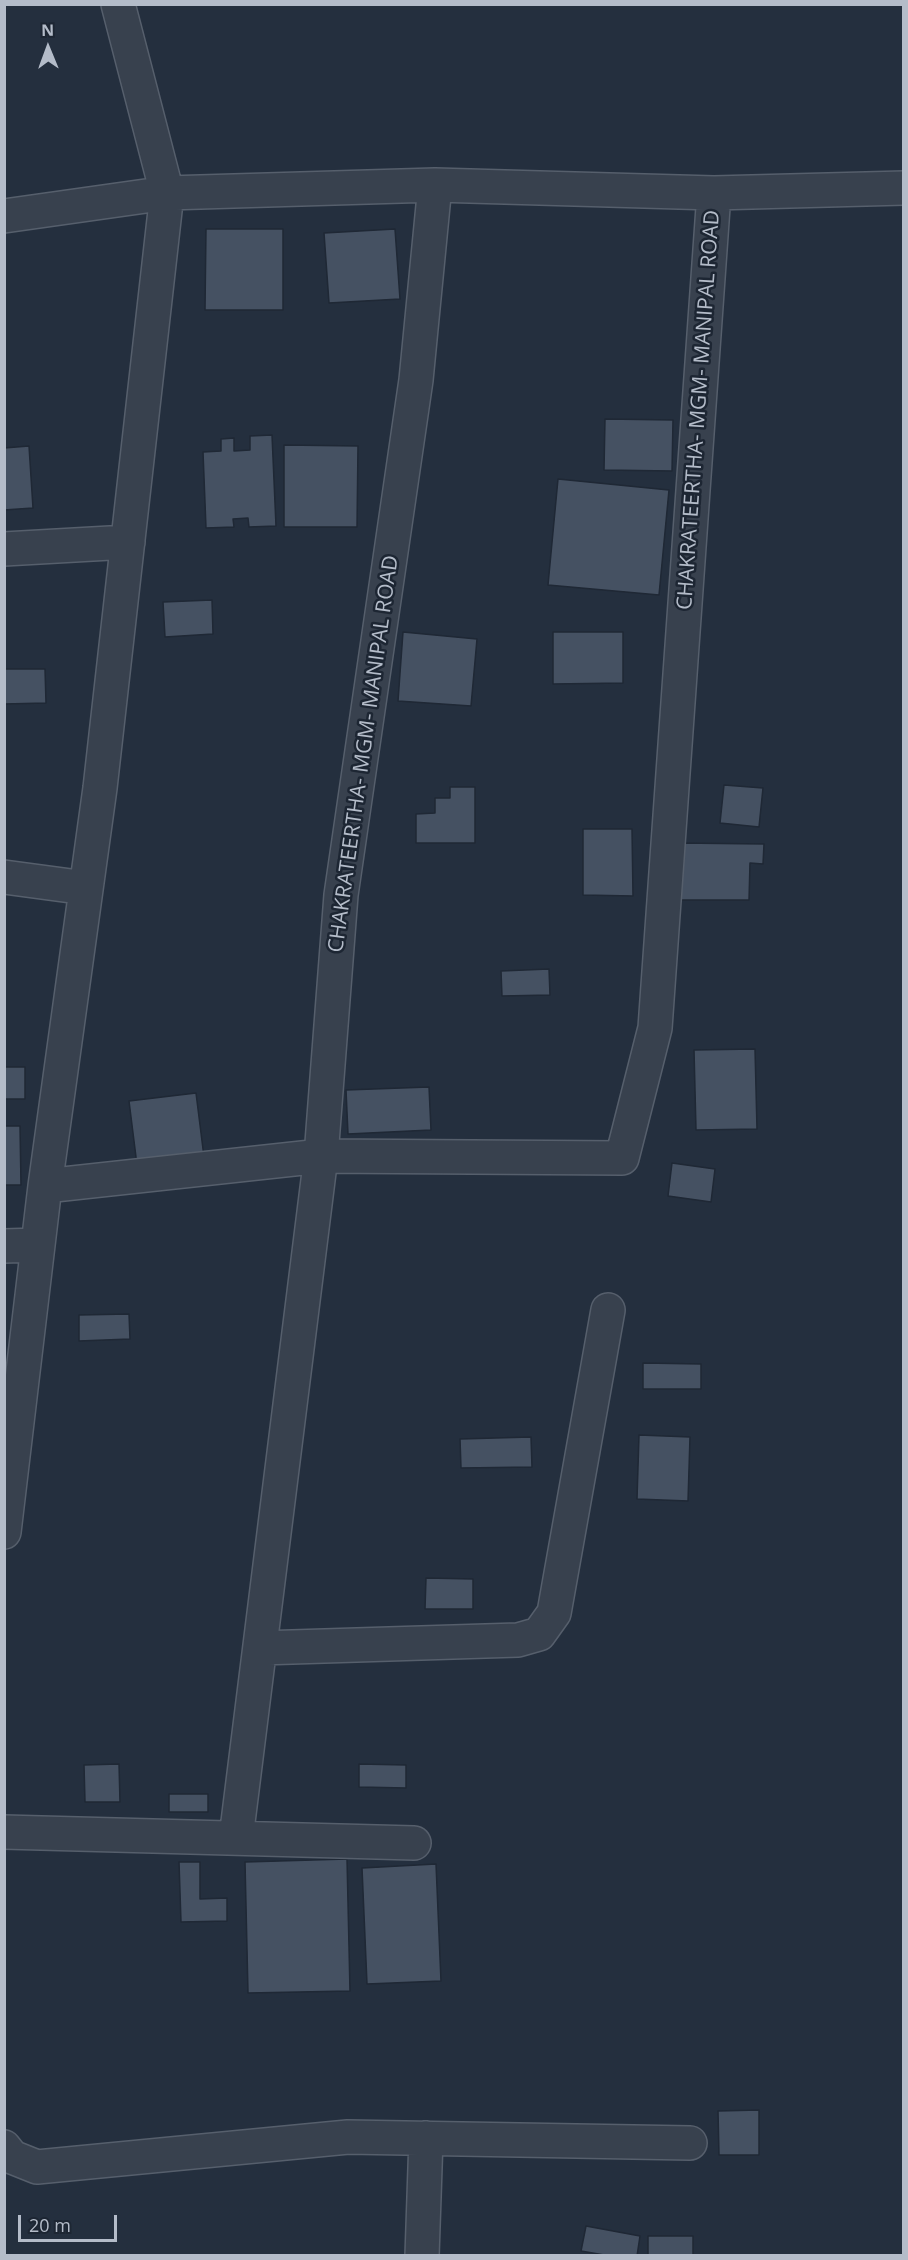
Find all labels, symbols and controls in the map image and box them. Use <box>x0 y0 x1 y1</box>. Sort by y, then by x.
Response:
north arrow <box>18 18 78 78</box>
text: N <box>41 19 54 41</box>
street label: CHAKRATEERTHA- MGM- MANIPAL ROAD <box>672 209 726 611</box>
street label: CHAKRATEERTHA- MGM- MANIPAL ROAD <box>324 554 404 954</box>
scale bar <box>21 2203 120 2241</box>
text: 20 m <box>29 2213 71 2237</box>

